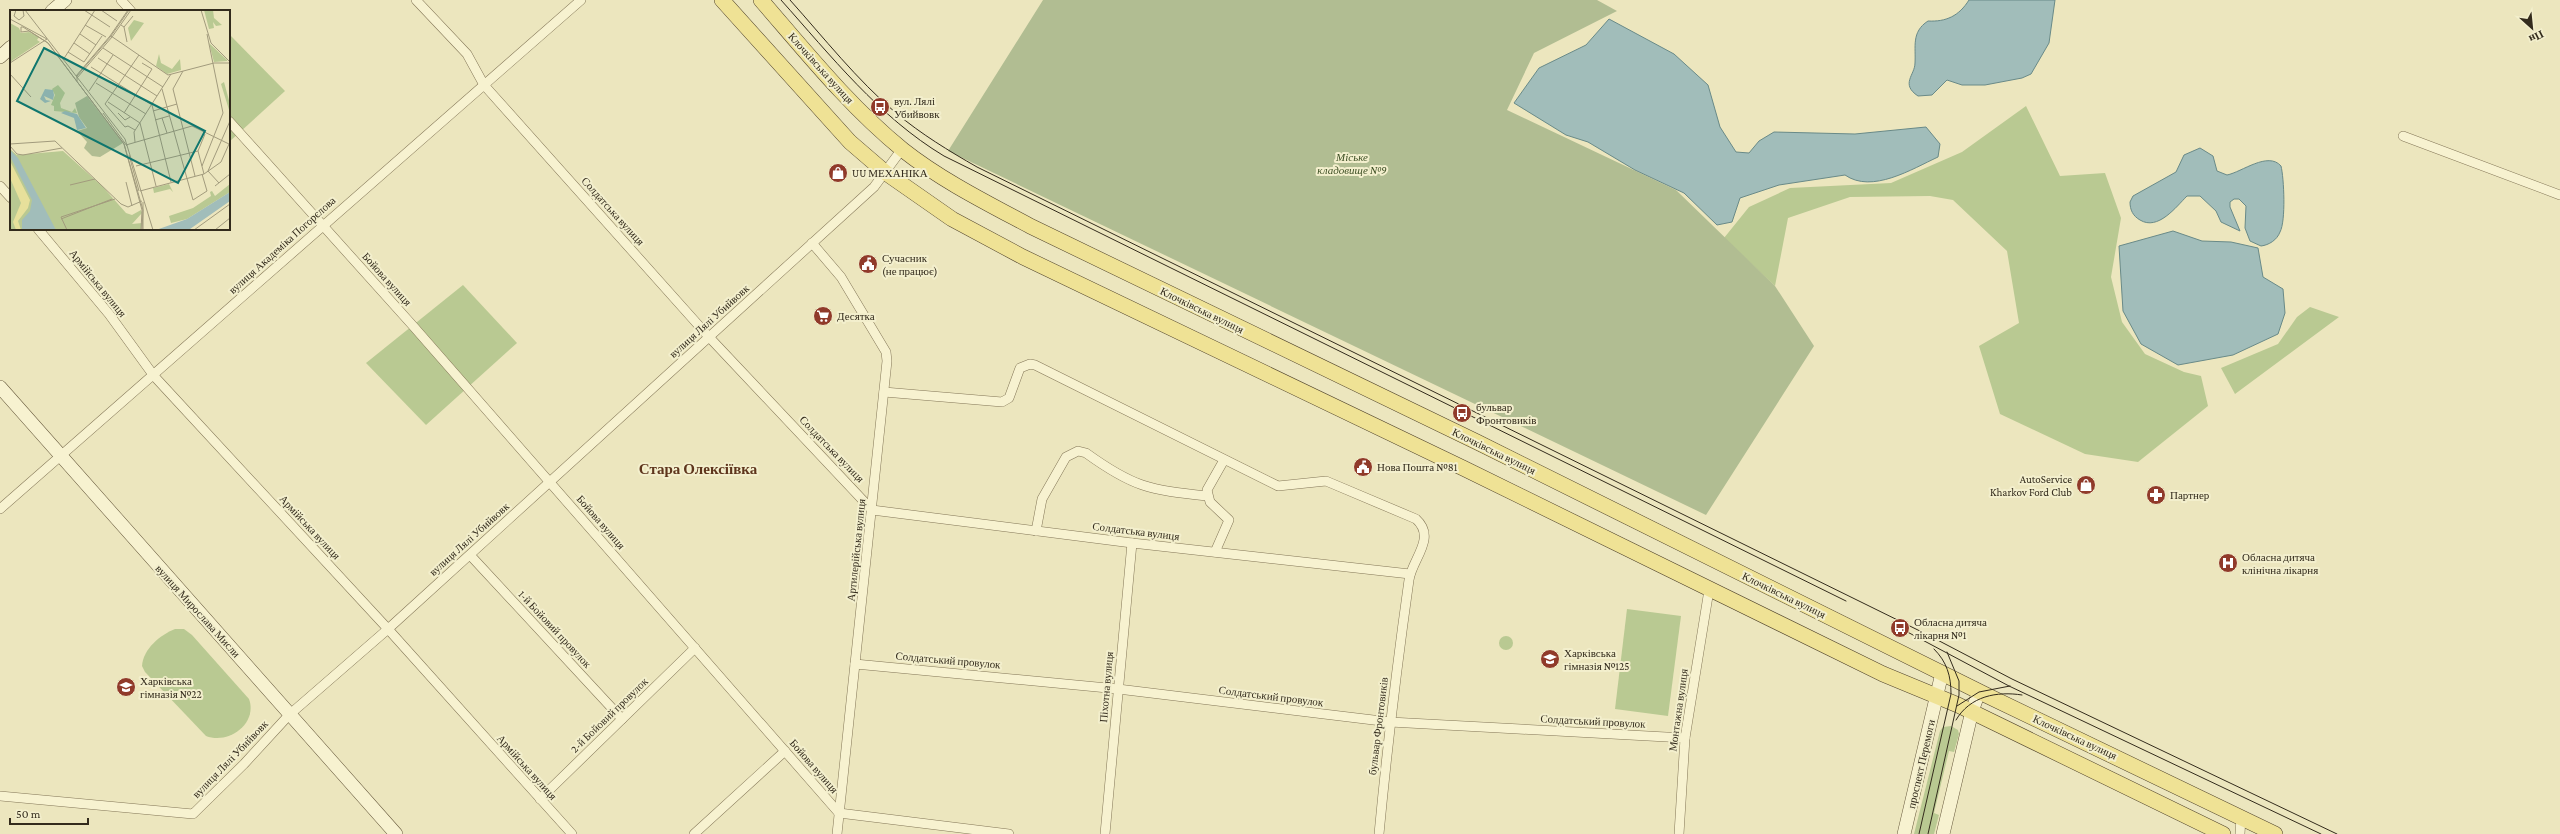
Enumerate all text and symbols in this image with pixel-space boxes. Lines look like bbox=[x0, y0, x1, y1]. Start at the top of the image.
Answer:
north arrow bbox=[2512, 8, 2552, 48]
inset map bbox=[10, 10, 230, 230]
text: Пн bbox=[2527, 28, 2546, 46]
street label: Клочківська вулиця bbox=[786, 30, 856, 106]
place label: вул. Лялі Убийвовк bbox=[894, 95, 940, 120]
bus stop icon: вул. Лялі Убийвовк bbox=[869, 96, 891, 118]
park label: Міське кладовище №9 bbox=[1317, 151, 1387, 176]
shop icon: UU МЕХАНІКА bbox=[827, 162, 849, 184]
place label: UU МЕХАНІКА bbox=[852, 167, 928, 179]
street label: Солдатська вулиця bbox=[579, 174, 647, 248]
street label: вулиця Академіка Погорєлова bbox=[226, 194, 338, 296]
street label: Армійська вулиця bbox=[67, 247, 129, 319]
street label: Бойова вулиця bbox=[360, 250, 414, 308]
place label: Сучасник (не працює) bbox=[882, 252, 938, 278]
public building icon: Сучасник (не працює) bbox=[857, 253, 879, 275]
street label: вулиця Лялі Убийвовк bbox=[667, 282, 752, 360]
street label: Клочківська вулиця bbox=[1158, 285, 1246, 335]
supermarket icon: Десятка bbox=[812, 305, 834, 327]
place label: Десятка bbox=[837, 310, 875, 322]
place label: бульвар Фронтовиків bbox=[1476, 401, 1536, 426]
bus stop icon: бульвар Фронтовиків bbox=[1451, 402, 1473, 424]
street label: Солдатська вулиця bbox=[797, 413, 867, 485]
street label: Клочківська вулиця bbox=[1450, 426, 1538, 476]
public building icon: Нова Пошта №81 bbox=[1352, 456, 1374, 478]
district label: Стара Олексіївка bbox=[639, 461, 758, 477]
place label: Нова Пошта №81 bbox=[1377, 461, 1458, 473]
place label: AutoService Kharkov Ford Club bbox=[1990, 473, 2072, 498]
shop icon: AutoService Kharkov Ford Club bbox=[2075, 474, 2097, 496]
pharmacy icon: Партнер bbox=[2145, 484, 2167, 506]
place label: Партнер bbox=[2170, 489, 2210, 501]
street label: Армійська вулиця bbox=[277, 492, 343, 562]
street label: Бойова вулиця bbox=[574, 493, 628, 551]
street label: Артилерійська вулиця bbox=[845, 498, 867, 602]
street label: вулиця Лялі Убийвовк bbox=[427, 500, 512, 578]
street label: Солдатська вулиця bbox=[1092, 520, 1180, 542]
place label: Обласна дитяча клінічна лікарня bbox=[2242, 551, 2318, 576]
hospital icon: Обласна дитяча клінічна лікарня bbox=[2217, 552, 2239, 574]
street label: вулиця Мирослава Мисли bbox=[153, 562, 243, 660]
street label: Клочківська вулиця bbox=[1740, 570, 1828, 620]
street label: 1-й Бойовий провулок bbox=[516, 588, 594, 670]
place label: Обласна дитяча лікарня №1 bbox=[1914, 616, 1987, 641]
bus stop icon: Обласна дитяча лікарня №1 bbox=[1889, 617, 1911, 639]
place label: Харківська гімназія №125 bbox=[1564, 647, 1629, 672]
school or university icon: Харківська гімназія №125 bbox=[1539, 648, 1561, 670]
street label: Солдатський провулок bbox=[895, 649, 1002, 671]
street label: Піхотна вулиця bbox=[1097, 651, 1115, 723]
street label: Монтажна вулиця bbox=[1666, 668, 1690, 752]
place label: Харківська гімназія №22 bbox=[140, 675, 202, 700]
street label: 2-й Бойовий провулок bbox=[568, 675, 650, 755]
school or university icon: Харківська гімназія №22 bbox=[115, 676, 137, 698]
street label: бульвар Фронтовиків bbox=[1366, 676, 1390, 776]
street label: Солдатський провулок bbox=[1218, 684, 1325, 708]
street label: Солдатський провулок bbox=[1540, 712, 1647, 730]
street label: Клочківська вулиця bbox=[2031, 712, 2119, 762]
street label: вулиця Лялі Убийвовк bbox=[190, 717, 271, 800]
street label: проспект Перемоги bbox=[1905, 718, 1937, 810]
street label: Армійська вулиця bbox=[495, 732, 559, 802]
street label: Бойова вулиця bbox=[787, 737, 841, 795]
scale bar bbox=[10, 800, 88, 826]
text: 50 m bbox=[16, 807, 41, 821]

